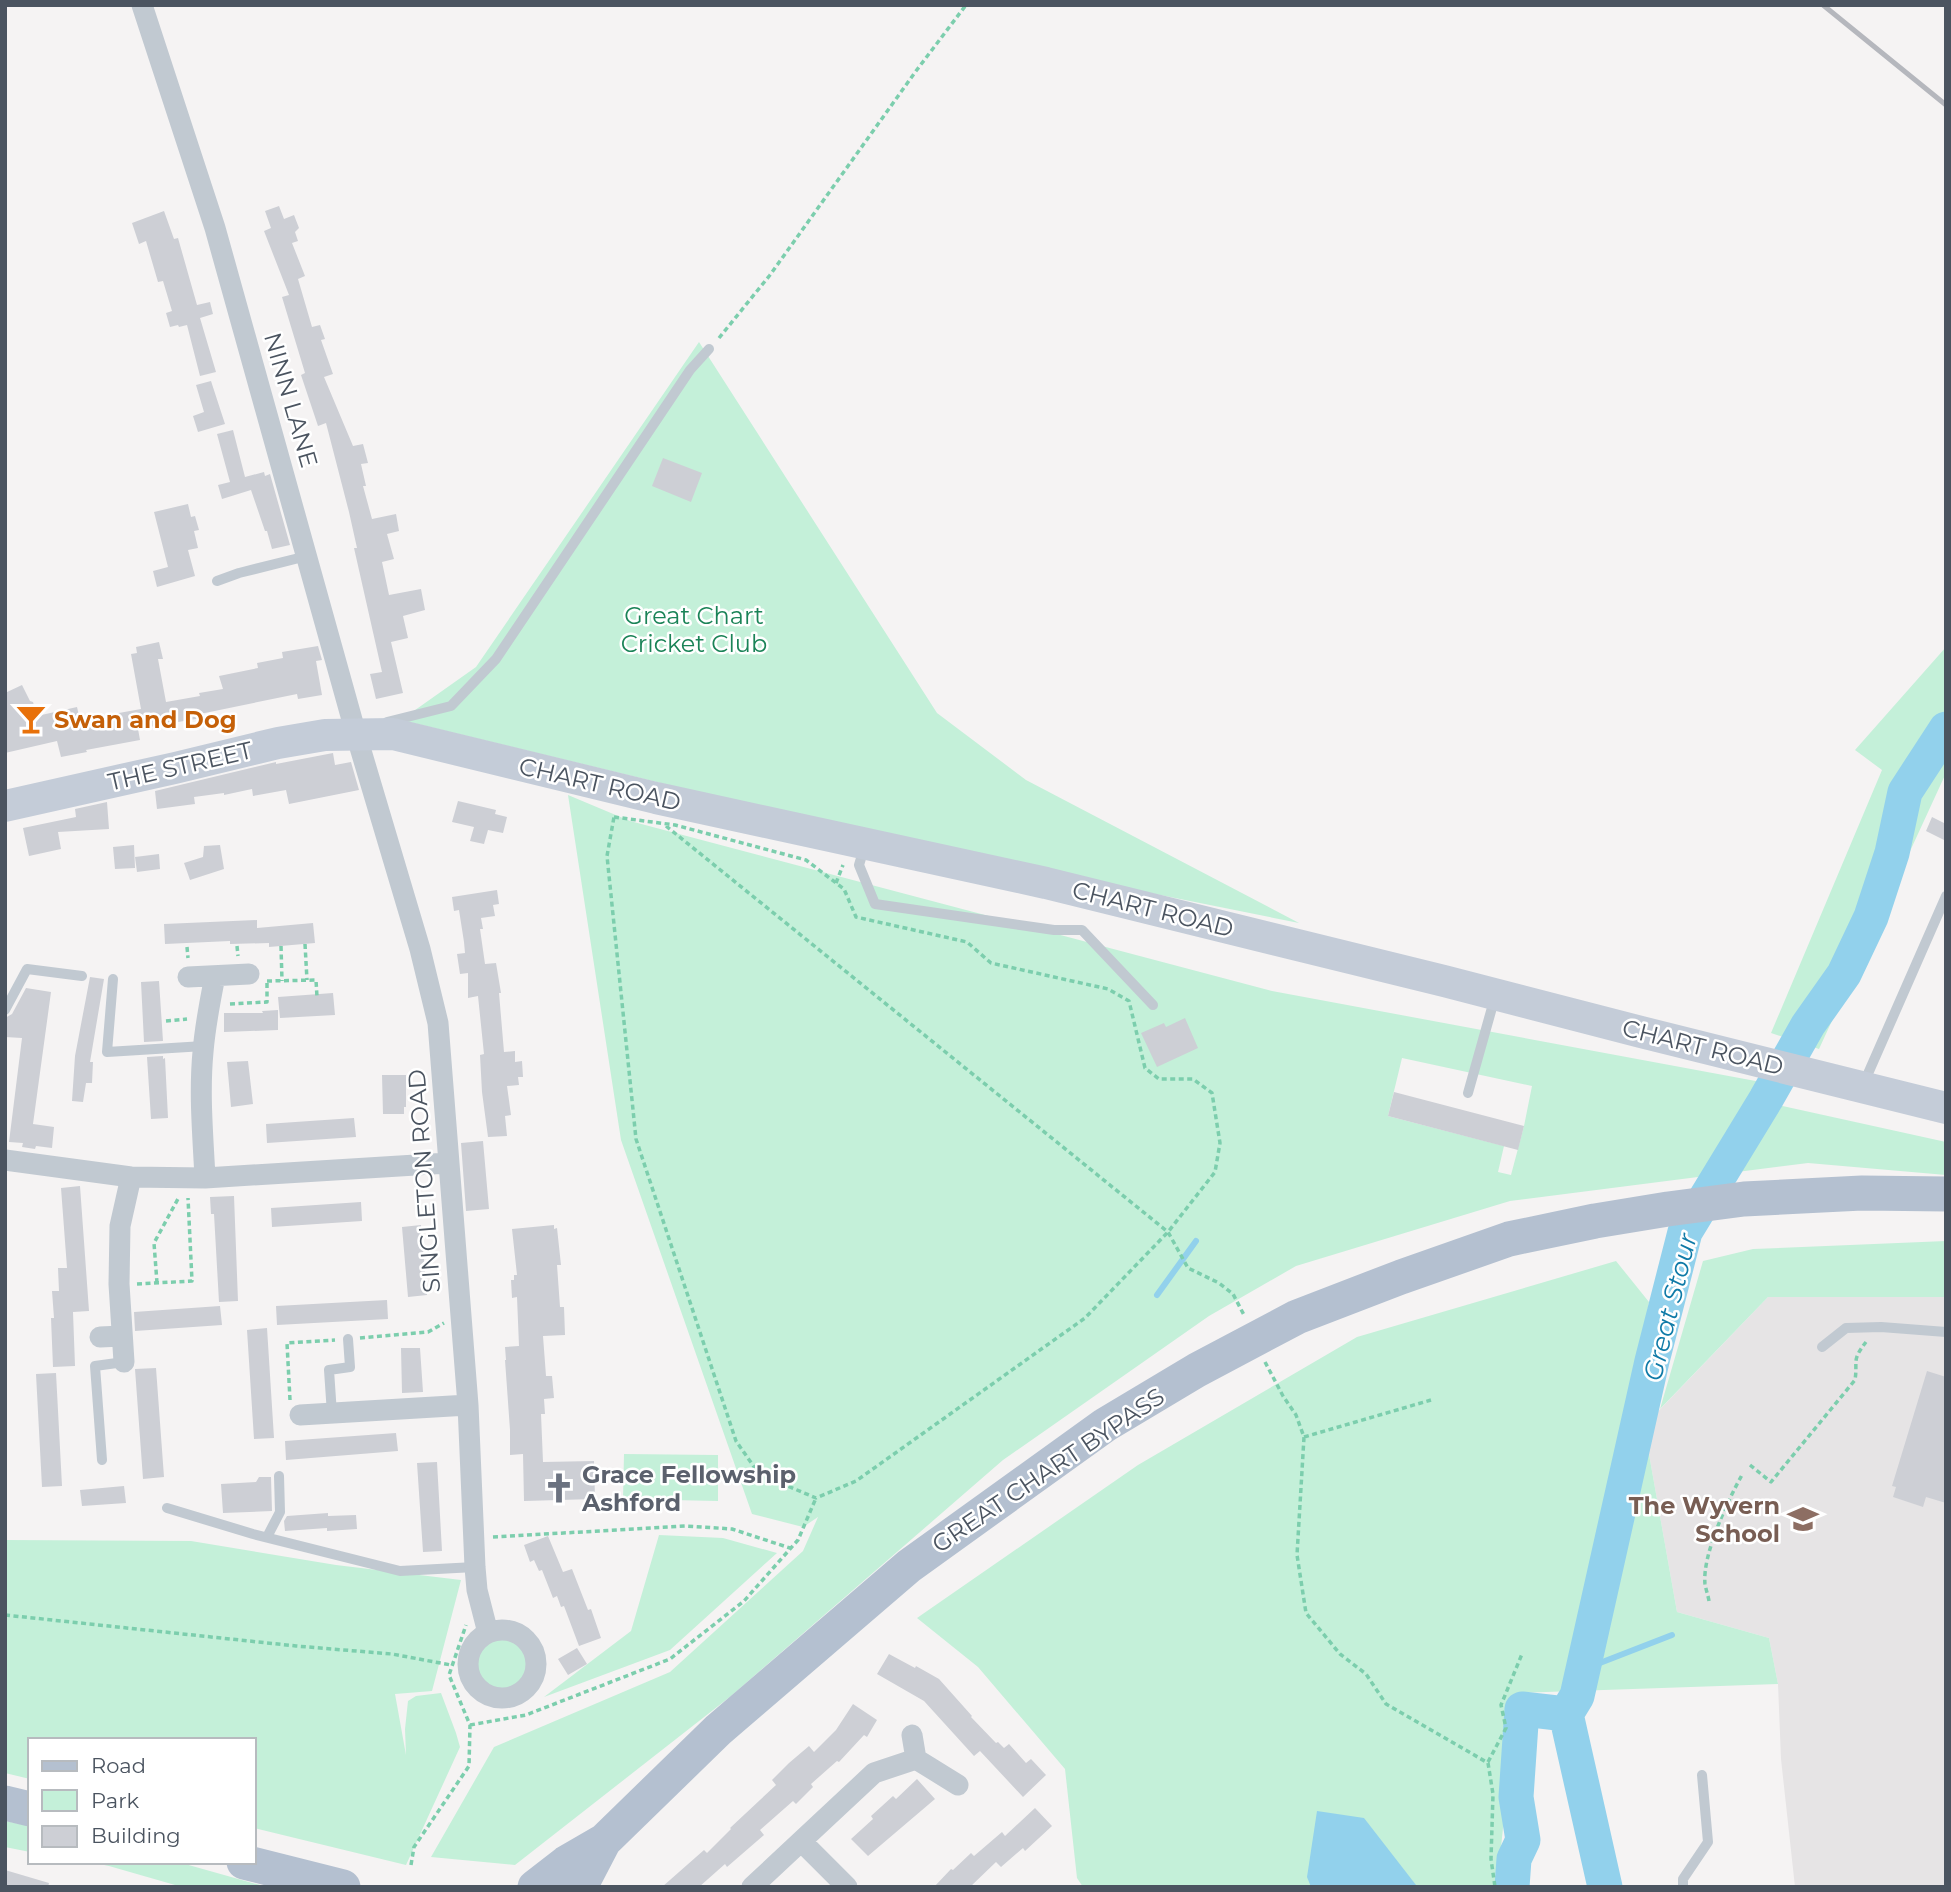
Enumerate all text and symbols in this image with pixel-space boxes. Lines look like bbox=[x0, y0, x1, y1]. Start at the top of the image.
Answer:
street label: NINN LANE bbox=[258, 329, 324, 471]
park label: Great Chart Cricket Club bbox=[621, 601, 767, 658]
bar icon: Swan and Dog bbox=[14, 702, 48, 736]
place label: Swan and Dog bbox=[54, 705, 236, 734]
street label: THE STREET bbox=[105, 735, 255, 797]
street label: CHART ROAD bbox=[516, 751, 684, 817]
street label: CHART ROAD bbox=[1069, 875, 1237, 943]
street label: CHART ROAD bbox=[1619, 1013, 1787, 1081]
street label: SINGLETON ROAD bbox=[402, 1068, 446, 1294]
water label: Great Stour bbox=[1636, 1229, 1704, 1384]
street label: GREAT CHART BYPASS bbox=[926, 1381, 1170, 1559]
place label: Grace Fellowship Ashford bbox=[581, 1460, 796, 1517]
church icon: Grace Fellowship Ashford bbox=[542, 1471, 576, 1505]
place label: The Wyvern School bbox=[1629, 1491, 1780, 1548]
school or university icon: The Wyvern School bbox=[1786, 1502, 1820, 1536]
legend bbox=[28, 1738, 256, 1864]
text: Road bbox=[91, 1753, 146, 1778]
text: Park bbox=[91, 1788, 139, 1813]
text: Building bbox=[91, 1823, 181, 1848]

